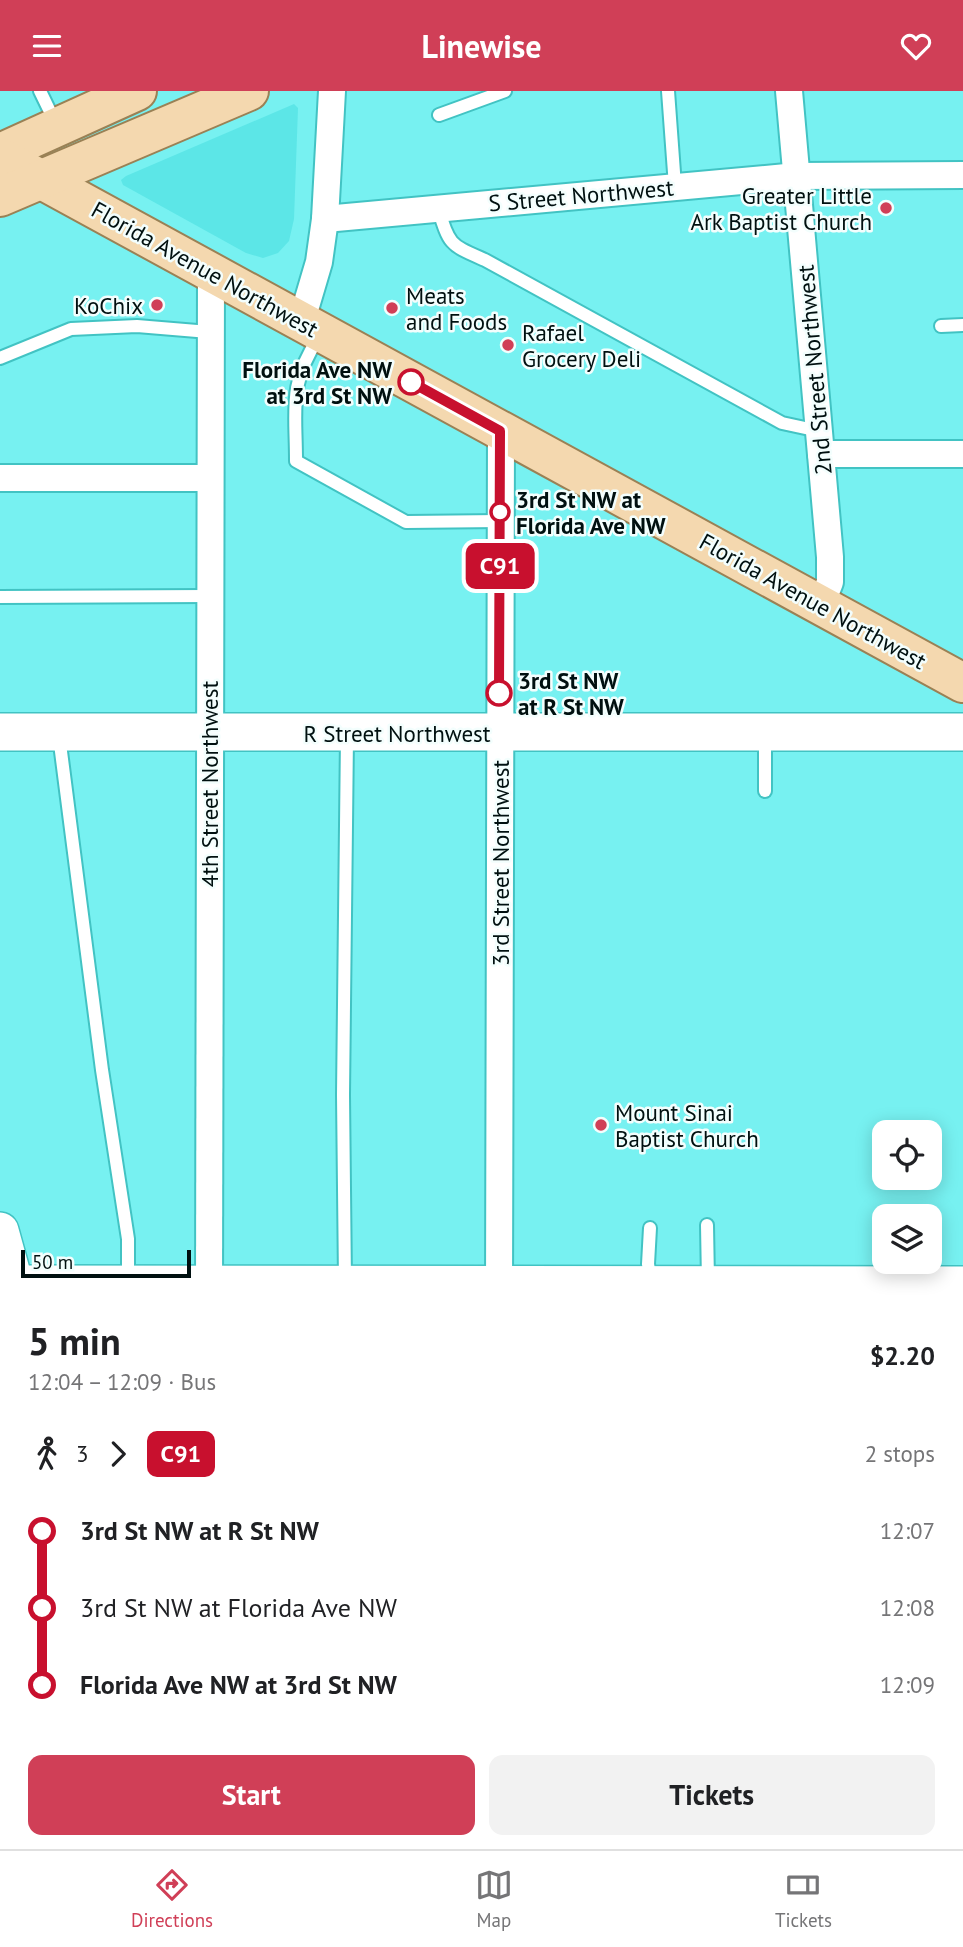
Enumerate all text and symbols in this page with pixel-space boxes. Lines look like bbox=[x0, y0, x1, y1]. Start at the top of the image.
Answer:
text: Linewise bbox=[421, 25, 542, 67]
icon: menu bbox=[28, 27, 66, 65]
icon: heart bbox=[897, 27, 935, 65]
street label: S Street Northwest bbox=[487, 172, 675, 218]
place label: Greater Little Ark Baptist Church bbox=[691, 181, 872, 236]
street label: Florida Avenue Northwest bbox=[87, 195, 324, 343]
marker: Greater Little Ark Baptist Church bbox=[878, 200, 894, 216]
street label: 2nd Street Northwest bbox=[790, 263, 838, 476]
place label: Meats and Foods bbox=[406, 281, 507, 336]
place label: KoChix bbox=[74, 291, 143, 320]
marker: KoChix bbox=[149, 297, 165, 313]
marker: Meats and Foods bbox=[384, 300, 400, 316]
place label: Rafael Grocery Deli bbox=[522, 318, 641, 373]
marker: Rafael Grocery Deli bbox=[500, 337, 516, 353]
place label: Florida Ave NW at 3rd St NW bbox=[242, 355, 392, 410]
marker: Florida Ave NW at 3rd St NW bbox=[398, 369, 424, 395]
place label: 3rd St NW at Florida Ave NW bbox=[516, 485, 666, 540]
marker: 3rd St NW at Florida Ave NW bbox=[490, 502, 510, 522]
street label: Florida Avenue Northwest bbox=[695, 527, 932, 675]
line badge: C91 bbox=[460, 543, 540, 589]
text: C91 bbox=[480, 550, 520, 581]
place label: 3rd St NW at R St NW bbox=[518, 666, 624, 721]
marker: 3rd St NW at R St NW bbox=[486, 680, 512, 706]
street label: 4th Street Northwest bbox=[195, 681, 224, 887]
street label: R Street Northwest bbox=[303, 719, 491, 748]
street label: 3rd Street Northwest bbox=[486, 760, 515, 966]
place label: Mount Sinai Baptist Church bbox=[615, 1098, 759, 1153]
marker: Mount Sinai Baptist Church bbox=[593, 1117, 609, 1133]
map controls bbox=[872, 1120, 942, 1274]
button: locate bbox=[872, 1120, 942, 1190]
button: layers bbox=[872, 1204, 942, 1274]
scale bar bbox=[21, 1247, 191, 1279]
text: 50 m bbox=[32, 1250, 73, 1274]
text: 5 min bbox=[28, 1316, 121, 1365]
text: $2.20 bbox=[870, 1339, 935, 1372]
text: 12:04 – 12:09 · Bus bbox=[28, 1367, 216, 1396]
icon: walk bbox=[28, 1435, 66, 1473]
icon: forward bbox=[99, 1435, 137, 1473]
text: C91 bbox=[161, 1438, 201, 1469]
text: 3 bbox=[76, 1439, 89, 1468]
text: 2 stops bbox=[865, 1439, 935, 1468]
text: 3rd St NW at R St NW bbox=[80, 1514, 319, 1547]
text: 12:07 bbox=[880, 1516, 935, 1545]
text: 3rd St NW at Florida Ave NW bbox=[80, 1591, 397, 1624]
text: 12:08 bbox=[880, 1593, 935, 1622]
text: Florida Ave NW at 3rd St NW bbox=[80, 1668, 397, 1701]
text: 12:09 bbox=[880, 1670, 935, 1699]
button: Start bbox=[28, 1755, 475, 1835]
button: Tickets bbox=[489, 1755, 935, 1835]
tab: Directions bbox=[131, 1866, 213, 1932]
tab: Map bbox=[475, 1866, 513, 1932]
tab: Tickets bbox=[775, 1866, 832, 1932]

